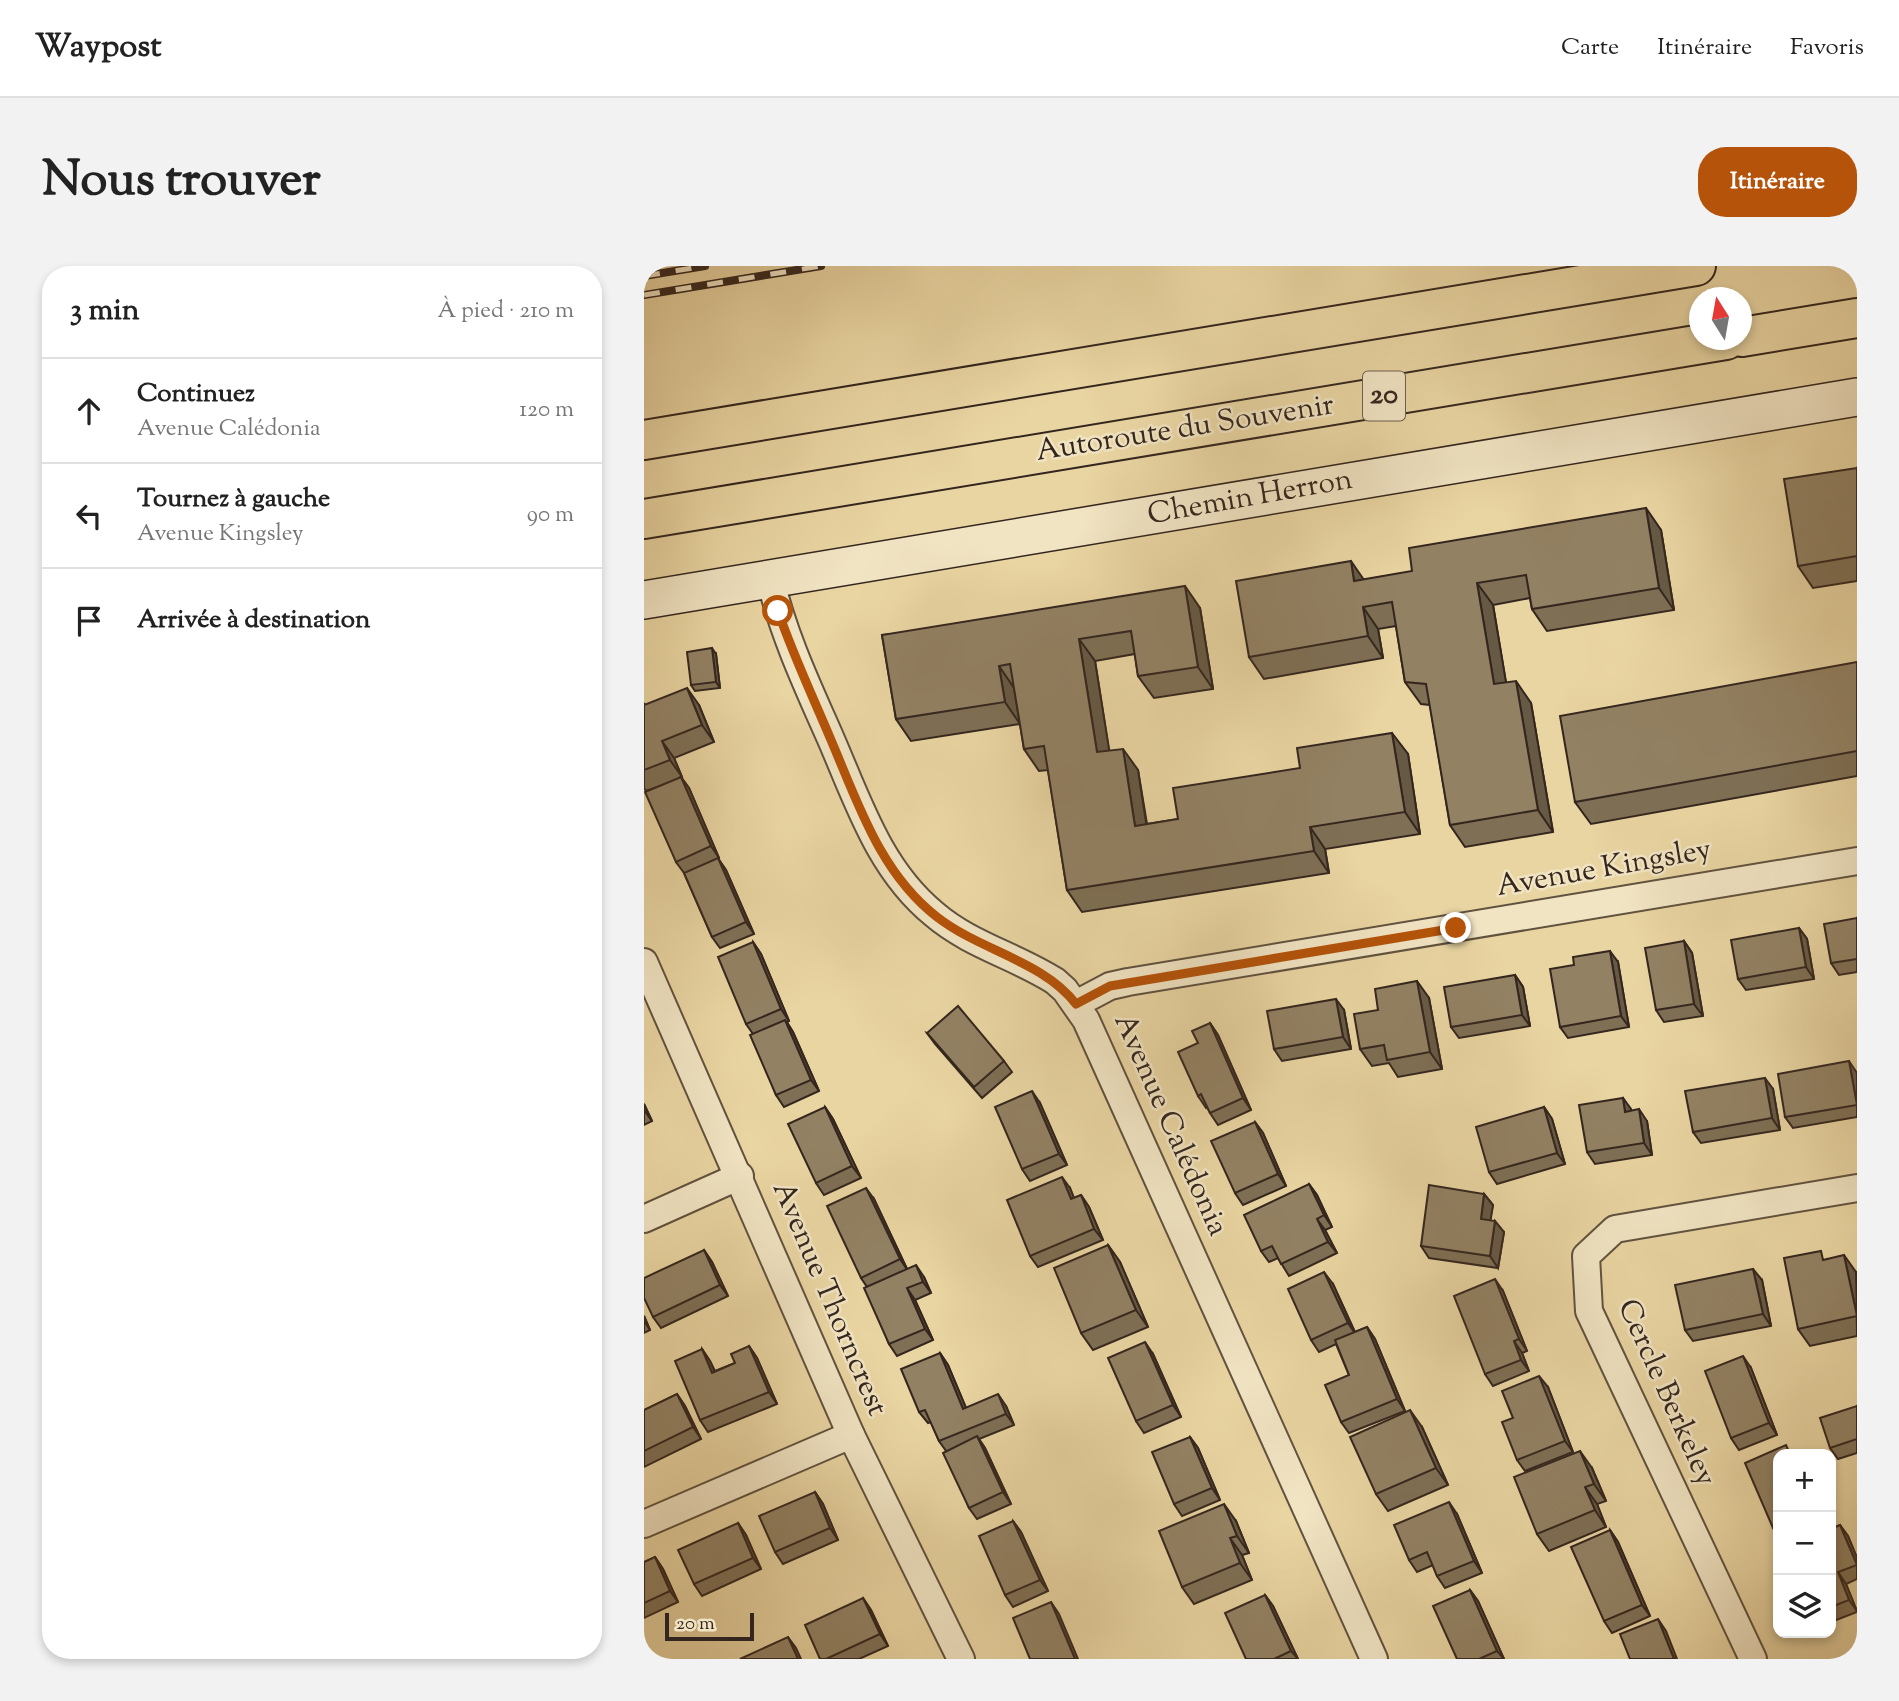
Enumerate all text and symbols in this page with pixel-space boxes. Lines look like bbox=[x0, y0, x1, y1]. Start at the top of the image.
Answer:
text: Waypost bbox=[35, 24, 162, 72]
text: Carte bbox=[1561, 31, 1619, 65]
text: Itinéraire bbox=[1657, 31, 1752, 65]
text: Favoris bbox=[1790, 31, 1864, 65]
text: Nous trouver bbox=[42, 147, 321, 217]
button: Itinéraire bbox=[1698, 147, 1857, 217]
north arrow bbox=[1689, 287, 1752, 350]
text: 3 min bbox=[70, 290, 140, 333]
text: À pied · 210 m bbox=[437, 295, 574, 328]
road number: 20 bbox=[1363, 372, 1405, 420]
text: Continuez bbox=[137, 376, 255, 413]
street label: Autoroute du Souvenir bbox=[1033, 384, 1337, 474]
icon: ahead bbox=[70, 392, 108, 430]
text: 120 m bbox=[519, 394, 574, 427]
text: Avenue Calédonia bbox=[137, 413, 321, 446]
street label: Chemin Herron bbox=[1144, 459, 1356, 537]
text: Tournez à gauche bbox=[137, 481, 330, 518]
icon: left bbox=[70, 497, 108, 535]
text: 90 m bbox=[527, 499, 574, 532]
text: Avenue Kingsley bbox=[137, 518, 304, 551]
route start bbox=[762, 595, 793, 626]
icon: arrive bbox=[70, 602, 108, 640]
text: Arrivée à destination bbox=[137, 602, 370, 639]
street label: Avenue Kingsley bbox=[1493, 829, 1715, 909]
route end bbox=[1440, 912, 1471, 943]
street label: Avenue Calédonia bbox=[1102, 1007, 1238, 1243]
street label: Avenue Thorncrest bbox=[760, 1175, 898, 1423]
street label: Cercle Berkeley bbox=[1606, 1293, 1726, 1493]
map controls bbox=[1773, 1449, 1836, 1638]
button: + bbox=[1773, 1449, 1836, 1512]
button: − bbox=[1773, 1512, 1836, 1575]
button: layers bbox=[1773, 1575, 1836, 1638]
scale bar bbox=[665, 1610, 754, 1642]
text: 20 m bbox=[676, 1611, 715, 1638]

